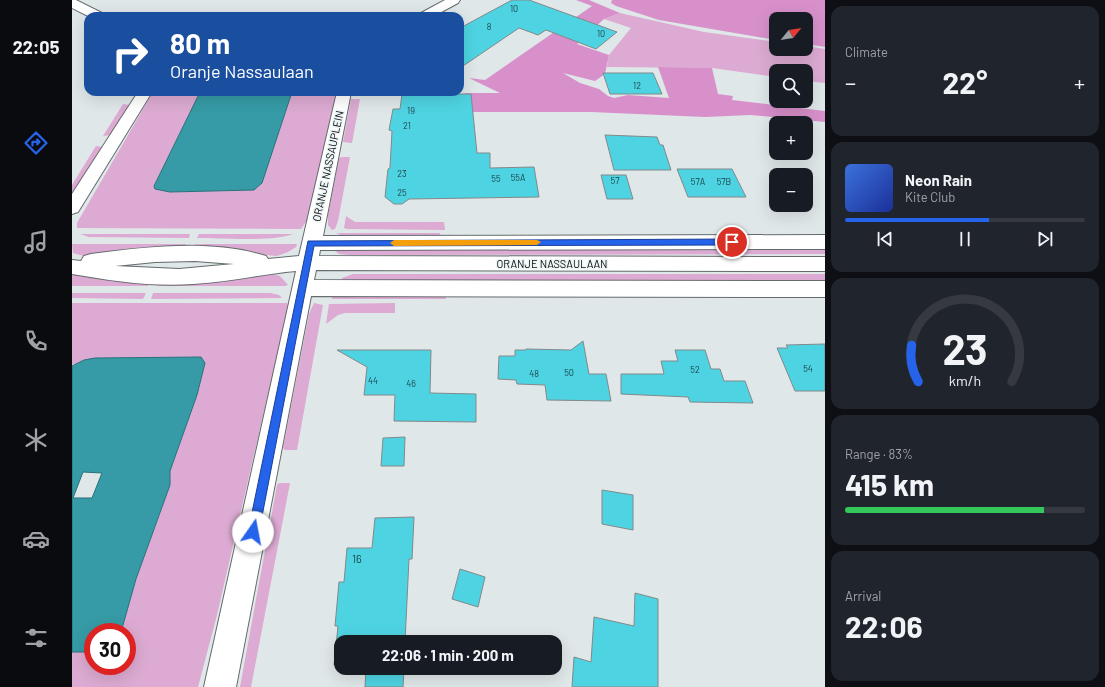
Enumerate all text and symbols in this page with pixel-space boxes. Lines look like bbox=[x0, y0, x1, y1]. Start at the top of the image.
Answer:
house number: 10 bbox=[510, 3, 518, 14]
north arrow bbox=[769, 12, 813, 56]
map controls bbox=[769, 12, 813, 212]
house number: 8 bbox=[487, 21, 492, 32]
text: 80 m bbox=[170, 26, 230, 60]
icon: right bbox=[104, 28, 156, 80]
house number: 10 bbox=[597, 28, 605, 39]
text: 22:05 bbox=[13, 36, 59, 58]
text: Climate bbox=[845, 44, 888, 60]
text: Oranje Nassaulaan bbox=[170, 60, 314, 82]
button: search bbox=[769, 64, 813, 108]
text: 22° bbox=[943, 64, 987, 100]
text: − bbox=[845, 69, 856, 95]
text: + bbox=[1074, 69, 1085, 95]
house number: 12 bbox=[633, 80, 641, 91]
house number: 19 bbox=[407, 105, 415, 116]
street label: ORANJE NASSAUPLEIN bbox=[309, 109, 346, 223]
button: + bbox=[769, 116, 813, 160]
house number: 21 bbox=[403, 120, 411, 131]
icon: directions bbox=[22, 129, 50, 157]
house number: 23 bbox=[397, 168, 407, 179]
button: − bbox=[769, 168, 813, 212]
text: Neon Rain bbox=[905, 171, 972, 189]
house number: 55A bbox=[511, 172, 526, 183]
house number: 55 bbox=[491, 173, 501, 184]
house number: 57 bbox=[611, 175, 620, 186]
house number: 57A bbox=[691, 176, 706, 187]
house number: 57B bbox=[717, 176, 731, 187]
house number: 25 bbox=[397, 187, 407, 198]
text: Kite Club bbox=[905, 189, 955, 205]
pin bbox=[715, 225, 749, 259]
icon: music bbox=[22, 228, 50, 256]
icon: previous bbox=[874, 228, 896, 250]
icon: pause bbox=[954, 228, 976, 250]
icon: next bbox=[1034, 228, 1056, 250]
icon: arrive bbox=[721, 231, 743, 253]
street label: ORANJE NASSAULAAN bbox=[496, 257, 608, 270]
text: 23 bbox=[942, 322, 988, 372]
icon: phone bbox=[22, 327, 50, 355]
house number: 54 bbox=[803, 363, 813, 374]
house number: 52 bbox=[690, 364, 700, 375]
house number: 50 bbox=[564, 367, 574, 378]
house number: 48 bbox=[529, 368, 539, 379]
text: km/h bbox=[949, 371, 981, 388]
house number: 44 bbox=[368, 375, 378, 386]
house number: 46 bbox=[406, 378, 416, 389]
icon: climate bbox=[22, 426, 50, 454]
text: Range · 83% bbox=[845, 446, 913, 462]
text: 415 km bbox=[845, 466, 934, 502]
position arrow bbox=[232, 511, 274, 553]
icon: car bbox=[22, 525, 50, 553]
house number: 16 bbox=[352, 552, 362, 565]
text: Arrival bbox=[845, 588, 881, 604]
text: 22:06 bbox=[845, 608, 923, 644]
speed limit sign: 30 bbox=[84, 623, 136, 675]
icon: filters bbox=[22, 624, 50, 652]
text: 22:06 · 1 min · 200 m bbox=[382, 646, 514, 664]

